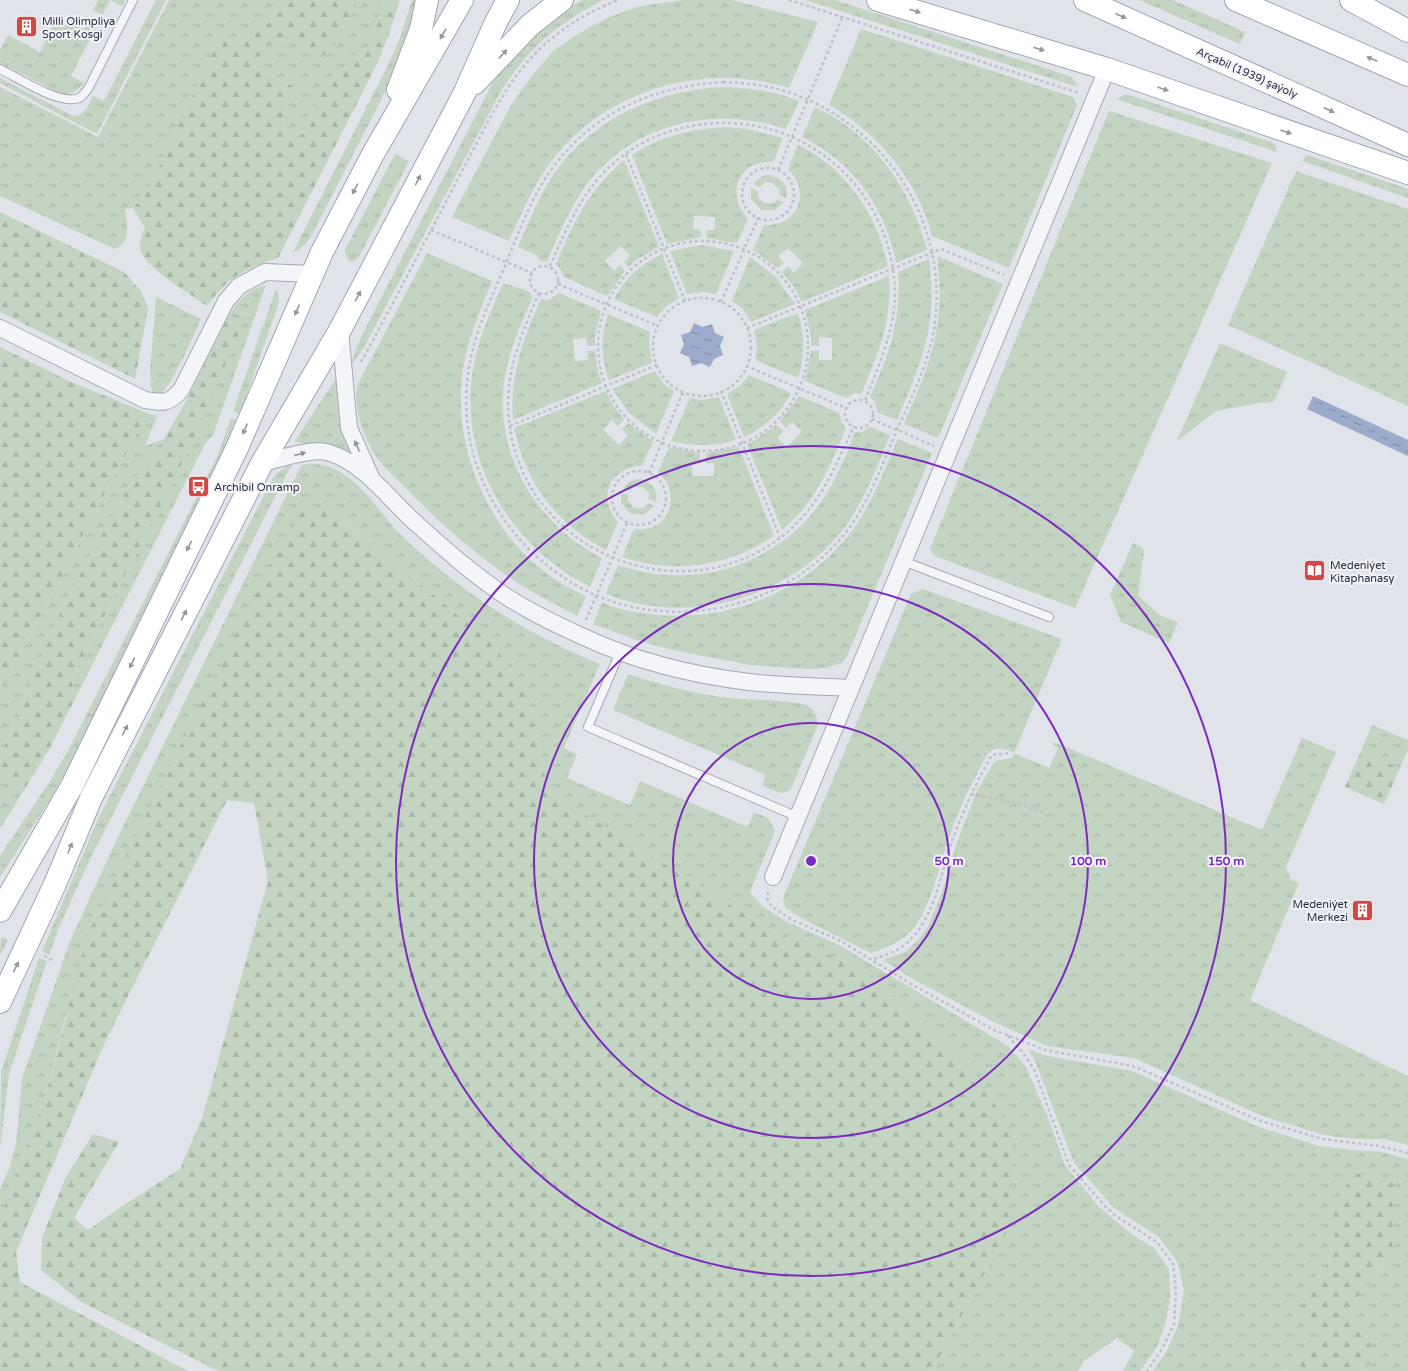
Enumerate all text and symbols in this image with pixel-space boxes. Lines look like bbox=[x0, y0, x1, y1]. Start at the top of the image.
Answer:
one-way arrow bbox=[909, 8, 921, 14]
one-way arrow bbox=[1115, 13, 1126, 19]
building icon: Milli Olimpliya Sport Kosgi bbox=[13, 14, 39, 40]
place label: Milli Olimpliya Sport Kosgi bbox=[42, 15, 115, 41]
one-way arrow bbox=[439, 28, 446, 40]
street label: Arçabil (1939) şaýoly bbox=[1194, 45, 1300, 101]
one-way arrow bbox=[1034, 46, 1046, 52]
one-way arrow bbox=[498, 49, 507, 59]
one-way arrow bbox=[1367, 56, 1378, 62]
one-way arrow bbox=[1157, 86, 1169, 92]
one-way arrow bbox=[1323, 107, 1335, 113]
one-way arrow bbox=[1280, 129, 1292, 135]
one-way arrow bbox=[415, 174, 421, 186]
one-way arrow bbox=[352, 183, 358, 195]
one-way arrow bbox=[355, 290, 361, 301]
one-way arrow bbox=[294, 304, 300, 315]
one-way arrow bbox=[242, 423, 248, 435]
one-way arrow bbox=[354, 441, 360, 452]
one-way arrow bbox=[294, 451, 306, 457]
bus stop icon: Archibil Onramp bbox=[186, 474, 212, 500]
place label: Archibil Onramp bbox=[214, 481, 300, 494]
one-way arrow bbox=[186, 540, 192, 552]
library icon: Medeniýet Kitaphanasy bbox=[1302, 558, 1328, 584]
place label: Medeniýet Kitaphanasy bbox=[1330, 559, 1394, 585]
one-way arrow bbox=[181, 609, 187, 621]
one-way arrow bbox=[129, 657, 135, 669]
one-way arrow bbox=[122, 725, 128, 736]
one-way arrow bbox=[67, 843, 73, 854]
centre of rings bbox=[804, 854, 818, 868]
text: 50 m bbox=[934, 854, 964, 868]
text: 100 m bbox=[1070, 854, 1106, 868]
text: 150 m bbox=[1208, 854, 1244, 868]
building icon: Medeniýet Merkezi bbox=[1350, 897, 1376, 923]
place label: Medeniýet Merkezi bbox=[1292, 898, 1348, 924]
one-way arrow bbox=[14, 960, 20, 972]

